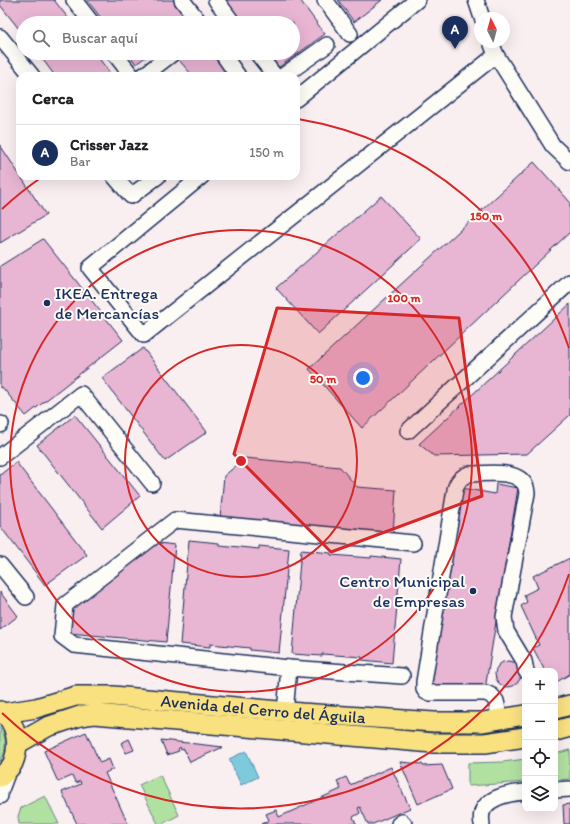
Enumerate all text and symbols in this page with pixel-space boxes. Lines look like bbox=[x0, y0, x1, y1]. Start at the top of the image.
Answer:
north arrow bbox=[474, 12, 510, 48]
search box bbox=[16, 16, 300, 60]
pin: A bbox=[442, 16, 468, 49]
icon: search bbox=[30, 27, 52, 49]
text: Buscar aquí bbox=[62, 29, 138, 47]
text: Cerca bbox=[32, 88, 74, 108]
text: Crisser Jazz bbox=[70, 136, 148, 154]
text: A bbox=[41, 145, 49, 160]
text: 150 m bbox=[249, 145, 284, 160]
text: Bar bbox=[70, 154, 90, 169]
text: 150 m bbox=[470, 209, 503, 223]
place label: IKEA. Entrega de Mercancías bbox=[55, 283, 159, 323]
text: 100 m bbox=[387, 291, 421, 305]
marker: IKEA. Entrega de Mercancías bbox=[42, 298, 52, 308]
your location bbox=[353, 368, 373, 388]
text: 50 m bbox=[310, 372, 337, 386]
centre of rings bbox=[234, 454, 248, 468]
place label: Centro Municipal de Empresas bbox=[339, 571, 465, 611]
marker: Centro Municipal de Empresas bbox=[468, 586, 478, 596]
map controls bbox=[522, 668, 558, 812]
button: + bbox=[522, 668, 558, 704]
street label: Avenida del Cerro del Águila bbox=[160, 690, 367, 727]
button: − bbox=[522, 704, 558, 740]
button: locate bbox=[522, 740, 558, 776]
button: layers bbox=[522, 776, 558, 812]

